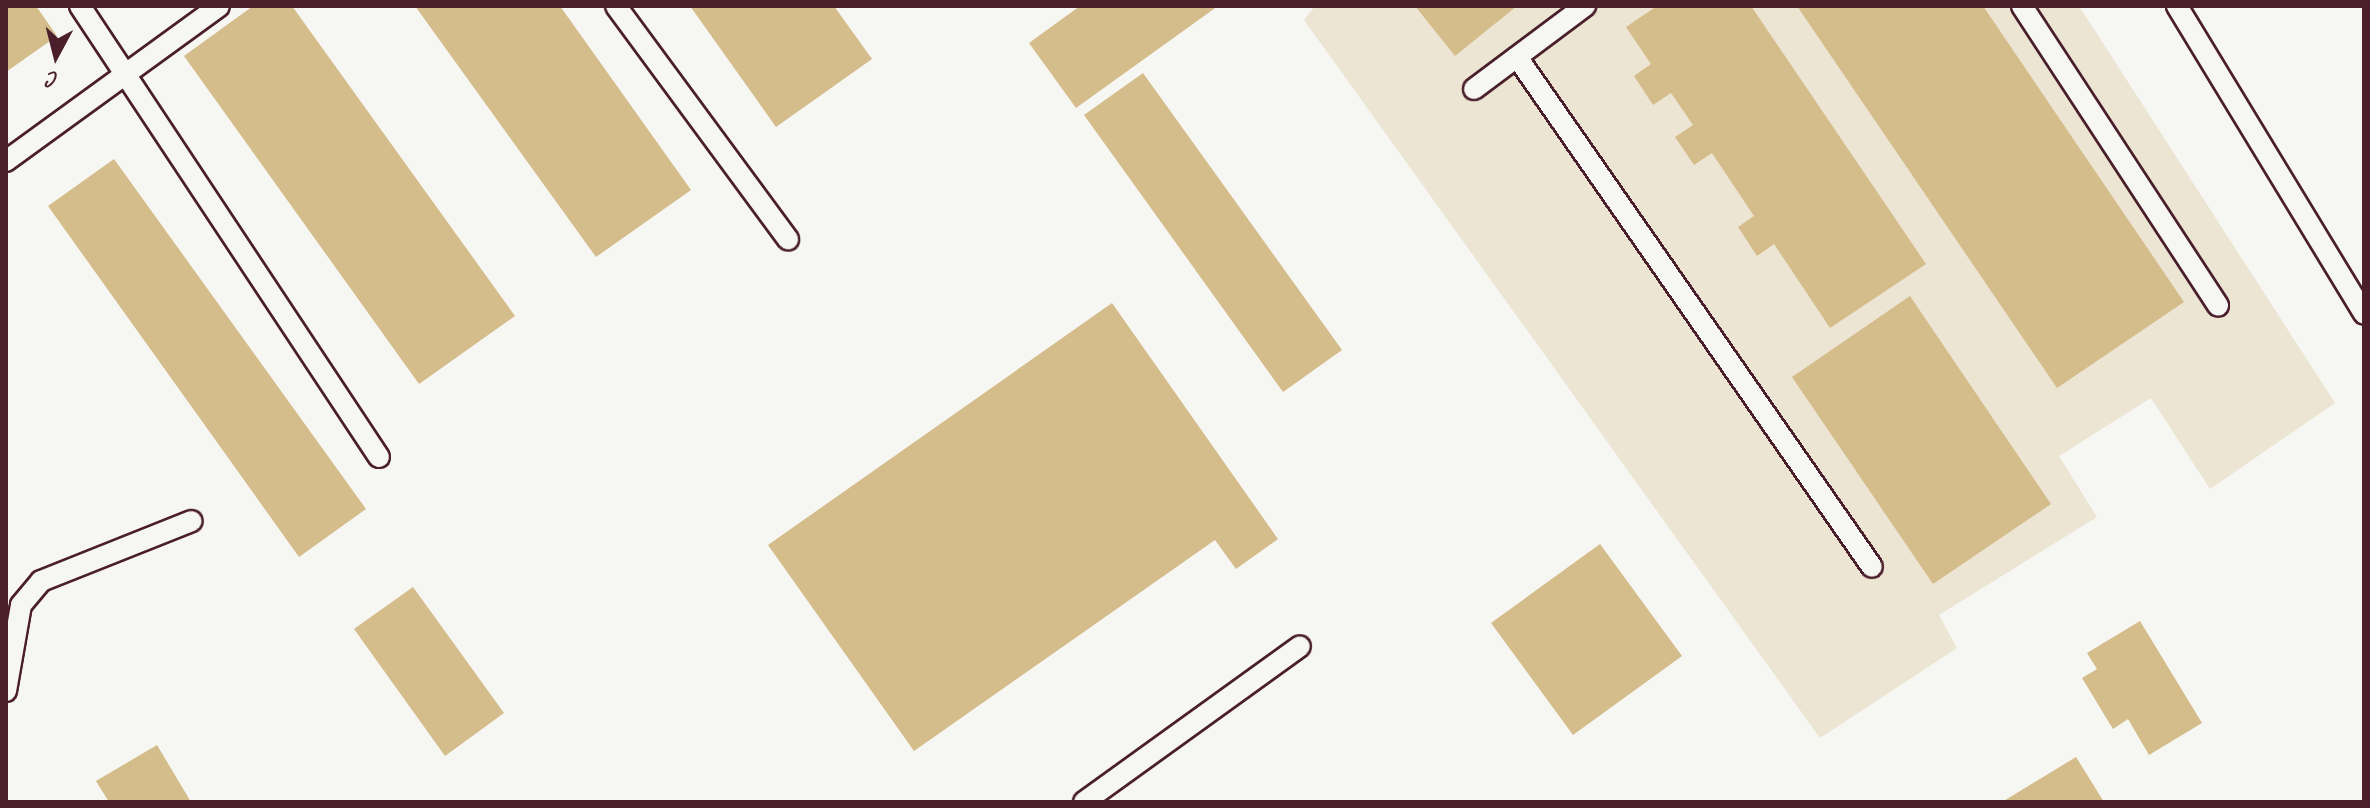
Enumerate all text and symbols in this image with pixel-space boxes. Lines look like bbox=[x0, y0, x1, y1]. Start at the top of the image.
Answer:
north arrow bbox=[16, 16, 96, 96]
text: С bbox=[46, 65, 60, 94]

